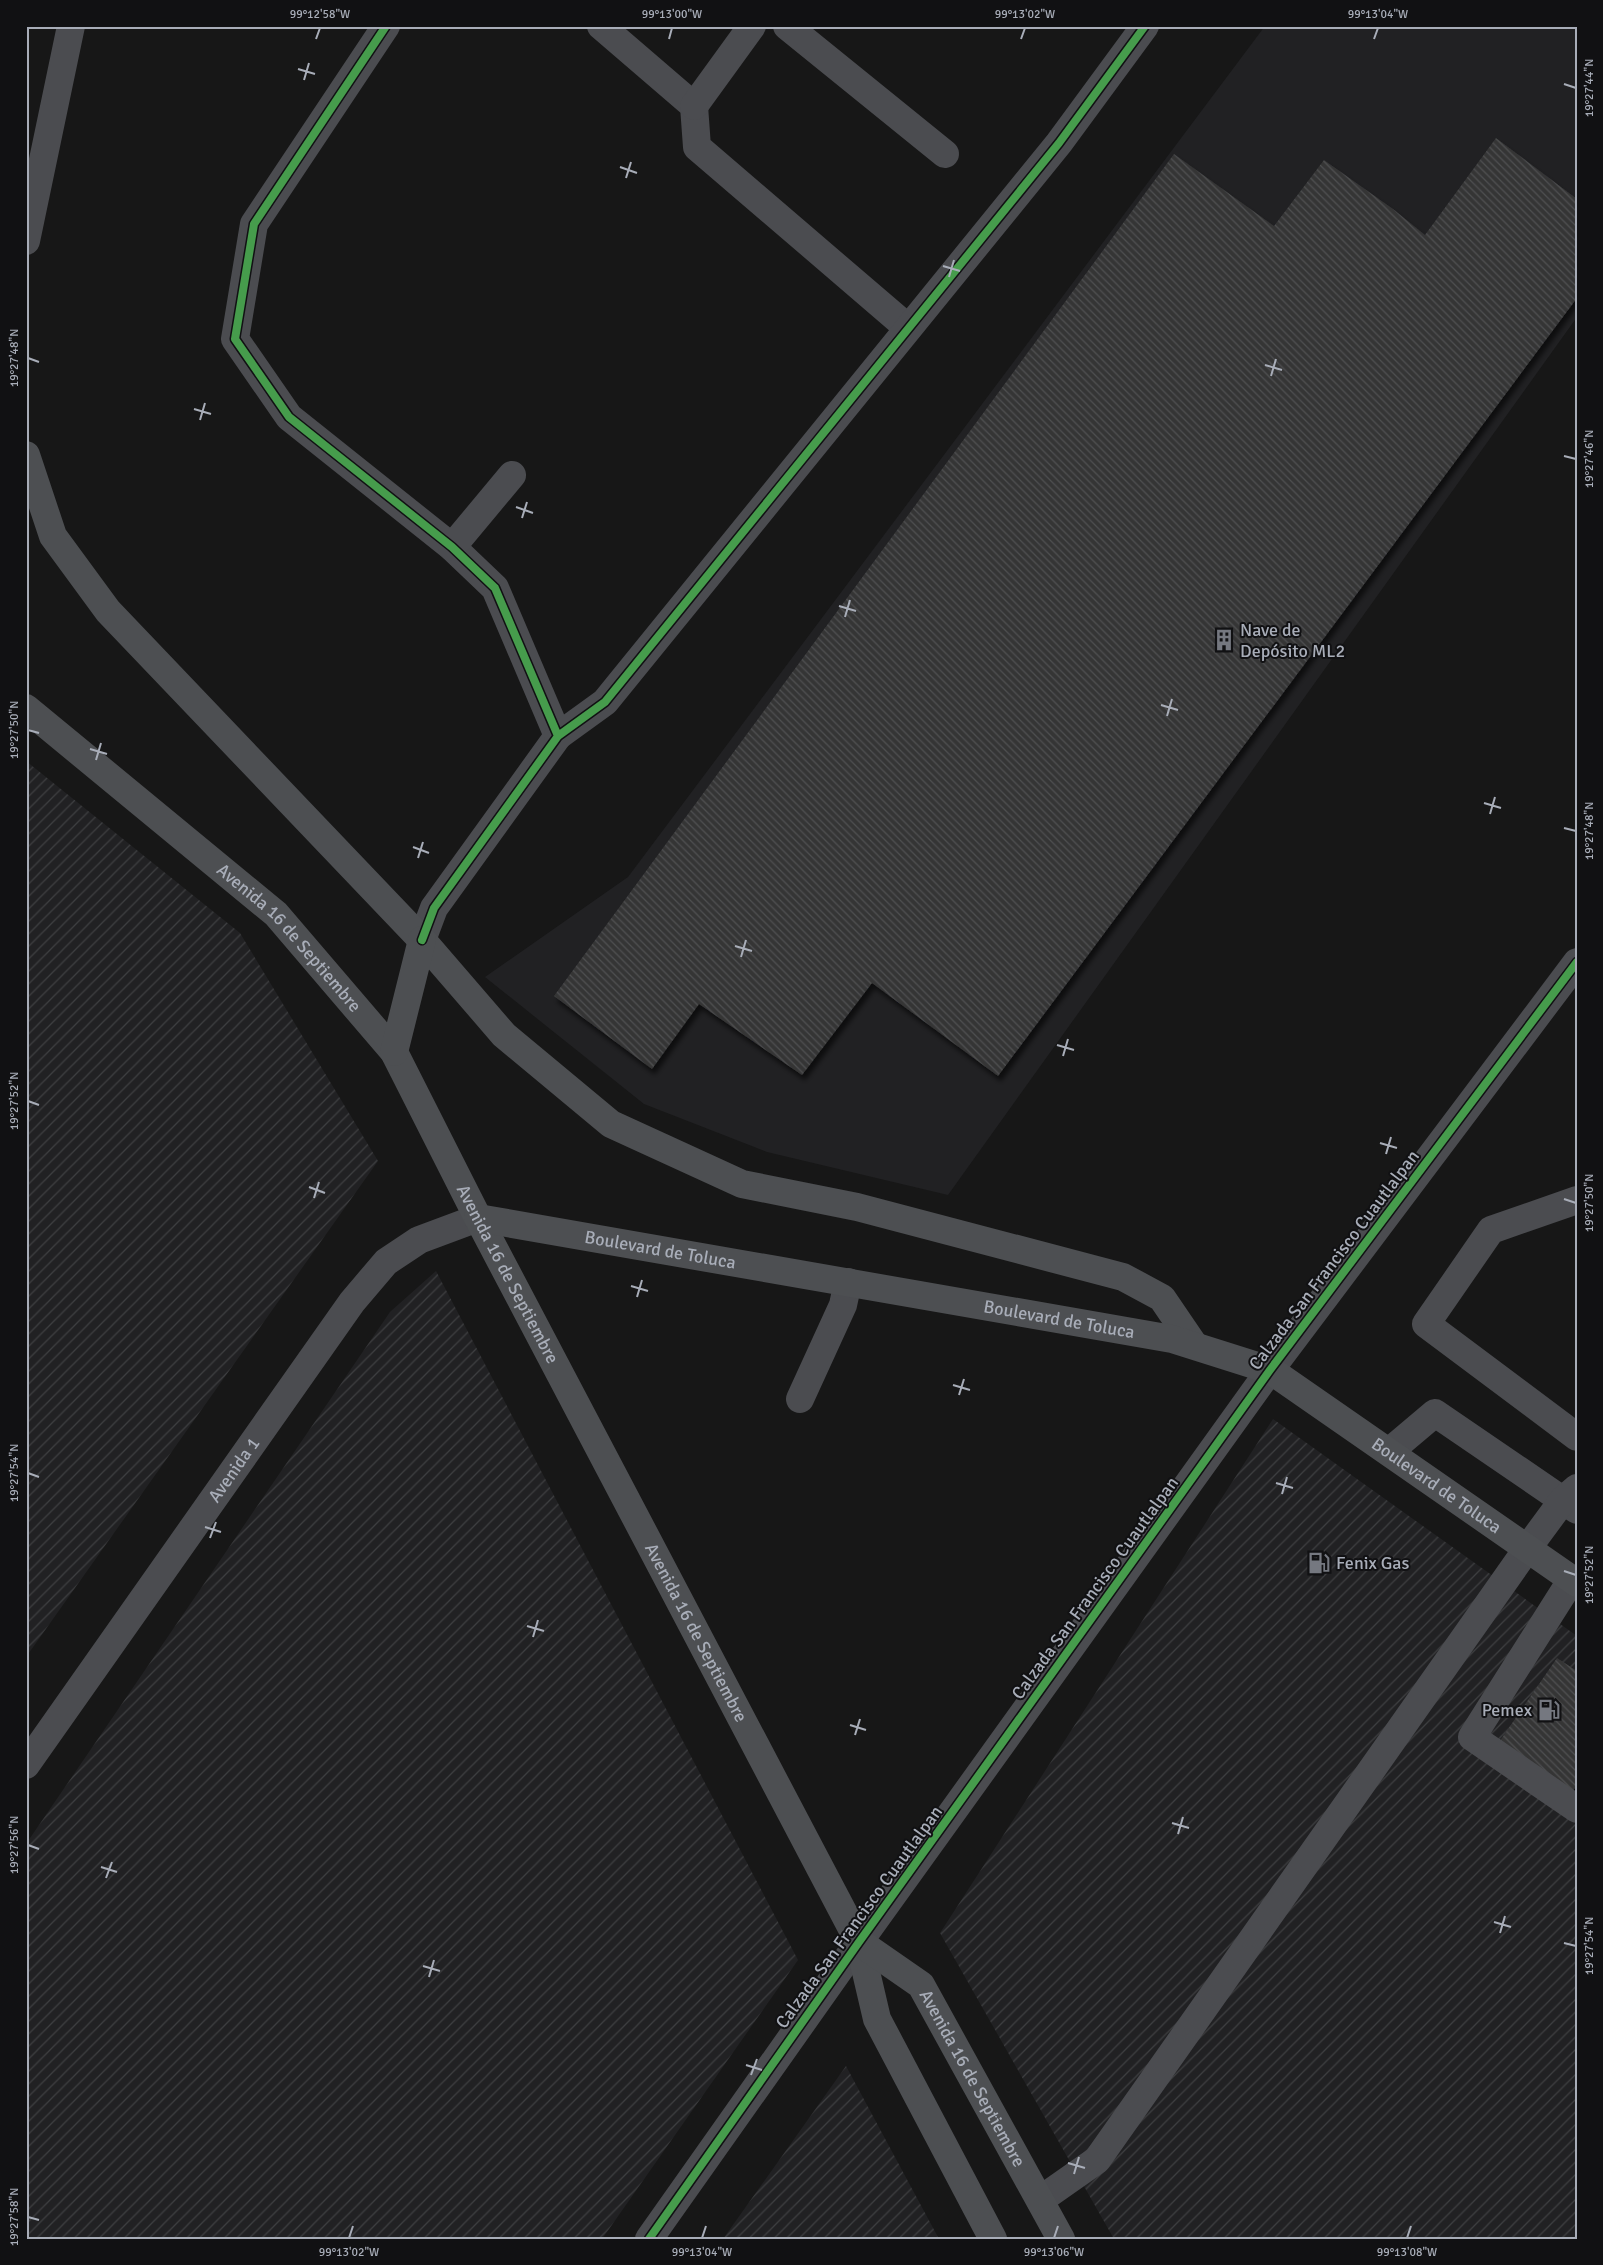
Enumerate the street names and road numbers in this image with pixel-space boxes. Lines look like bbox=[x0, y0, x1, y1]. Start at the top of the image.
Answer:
street label: Avenida 16 de Septiembre bbox=[212, 859, 366, 1017]
street label: Calzada San Francisco Cuautlalpan bbox=[1244, 1146, 1424, 1374]
street label: Avenida 16 de Septiembre bbox=[452, 1181, 564, 1367]
street label: Boulevard de Toluca bbox=[583, 1226, 738, 1274]
street label: Boulevard de Toluca bbox=[982, 1295, 1137, 1343]
street label: Avenida 1 bbox=[203, 1433, 264, 1507]
street label: Boulevard de Toluca bbox=[1367, 1433, 1506, 1538]
street label: Calzada San Francisco Cuautlalpan bbox=[1007, 1472, 1183, 1704]
street label: Avenida 16 de Septiembre bbox=[640, 1539, 752, 1726]
street label: Calzada San Francisco Cuautlalpan bbox=[771, 1801, 947, 2033]
street label: Avenida 16 de Septiembre bbox=[915, 1986, 1030, 2171]

